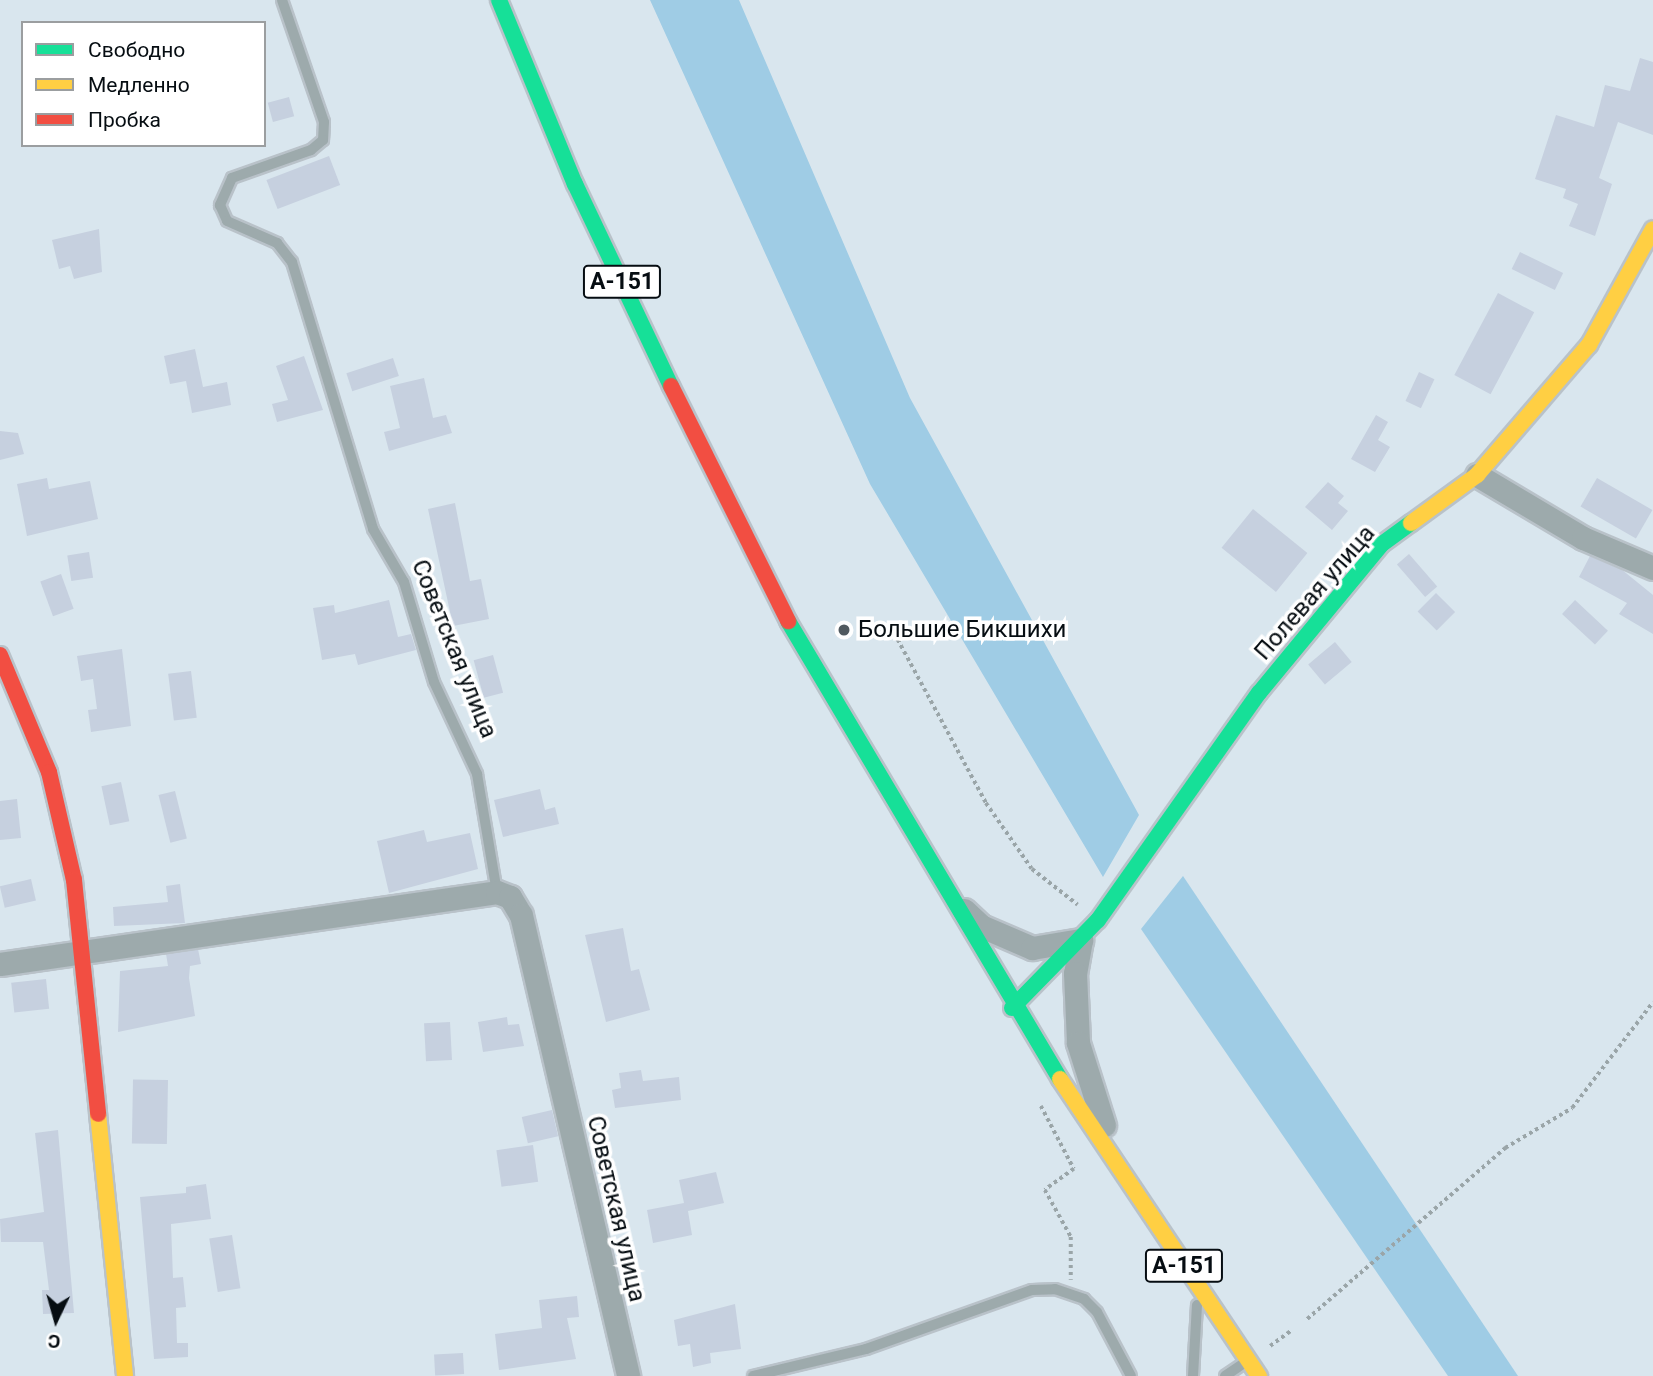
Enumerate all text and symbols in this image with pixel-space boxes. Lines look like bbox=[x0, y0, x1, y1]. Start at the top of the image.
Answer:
legend bbox=[21, 21, 266, 147]
text: Свободно bbox=[88, 38, 185, 62]
text: Медленно bbox=[88, 73, 190, 97]
text: Пробка bbox=[88, 108, 161, 132]
road number: А-151 bbox=[582, 262, 662, 302]
street label: Полевая улица bbox=[1249, 520, 1381, 666]
street label: Советская улица bbox=[405, 556, 503, 742]
place label: Большие Бикшихи bbox=[858, 616, 1066, 644]
marker: Большие Бикшихи bbox=[836, 622, 852, 638]
street label: Советская улица bbox=[581, 1113, 651, 1305]
road number: А-151 bbox=[1144, 1246, 1224, 1286]
north arrow bbox=[21, 1285, 91, 1355]
text: С bbox=[47, 1329, 61, 1353]

